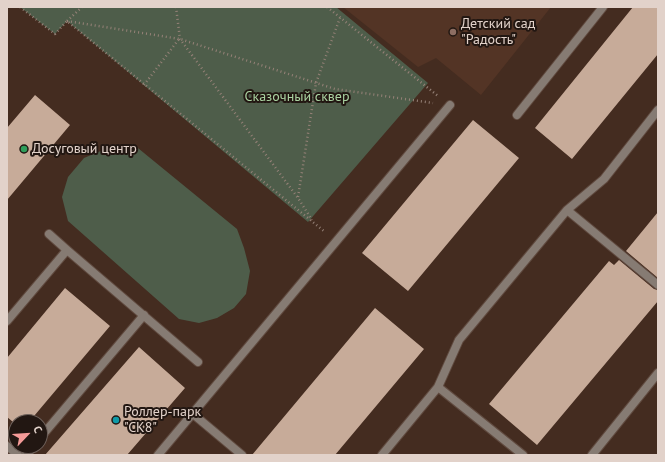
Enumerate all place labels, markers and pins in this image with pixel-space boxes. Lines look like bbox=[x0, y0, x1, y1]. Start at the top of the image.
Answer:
place label: Детский сад "Радость" bbox=[461, 16, 535, 48]
marker: Детский сад "Радость" bbox=[448, 27, 458, 37]
place label: Досуговый центр bbox=[32, 141, 137, 157]
marker: Досуговый центр bbox=[19, 144, 29, 154]
place label: Роллер-парк "СК8" bbox=[124, 404, 201, 436]
marker: Роллер-парк "СК8" bbox=[111, 415, 121, 425]

